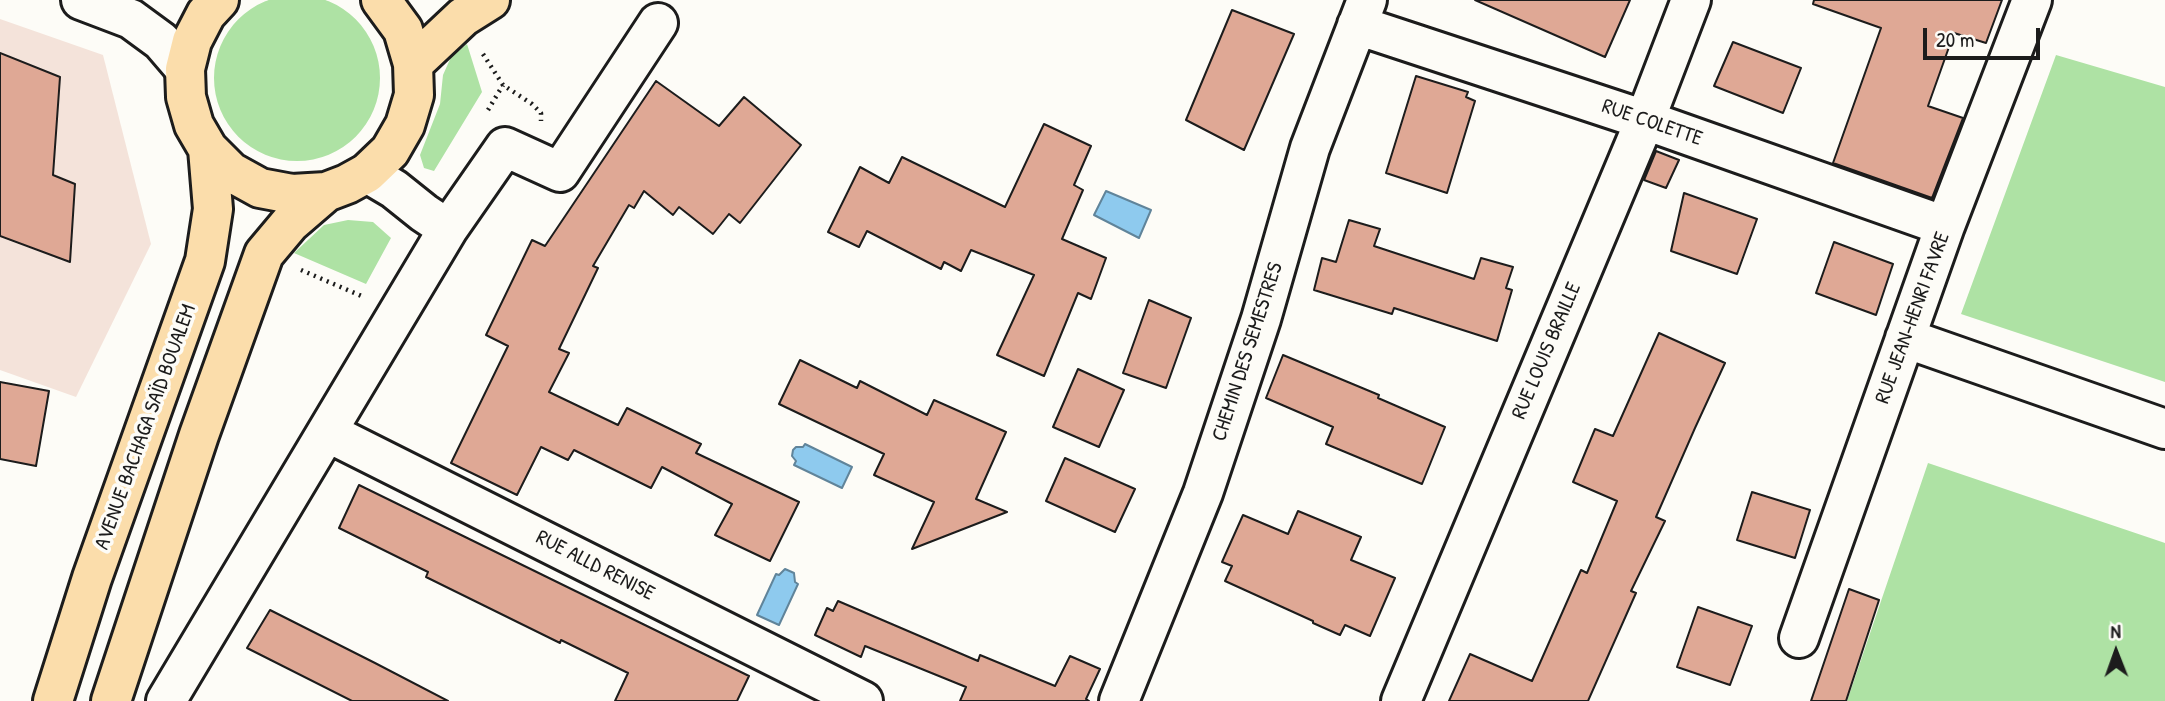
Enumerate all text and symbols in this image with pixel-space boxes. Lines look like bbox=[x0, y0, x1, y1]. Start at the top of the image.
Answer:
scale bar bbox=[1927, 14, 2044, 58]
text: 20 m bbox=[1936, 25, 1974, 54]
street label: RUE COLETTE bbox=[1599, 94, 1705, 152]
street label: RUE JEAN-HENRI FAVRE bbox=[1870, 229, 1956, 407]
street label: CHEMIN DES SEMESTRES bbox=[1207, 259, 1289, 445]
street label: RUE LOUIS BRAILLE bbox=[1507, 279, 1587, 423]
street label: AVENUE BACHAGA SAÏD BOUALEM bbox=[90, 301, 202, 553]
street label: RUE ALLD RENISE bbox=[531, 525, 659, 607]
north arrow bbox=[2081, 617, 2151, 687]
text: N bbox=[2110, 618, 2121, 644]

